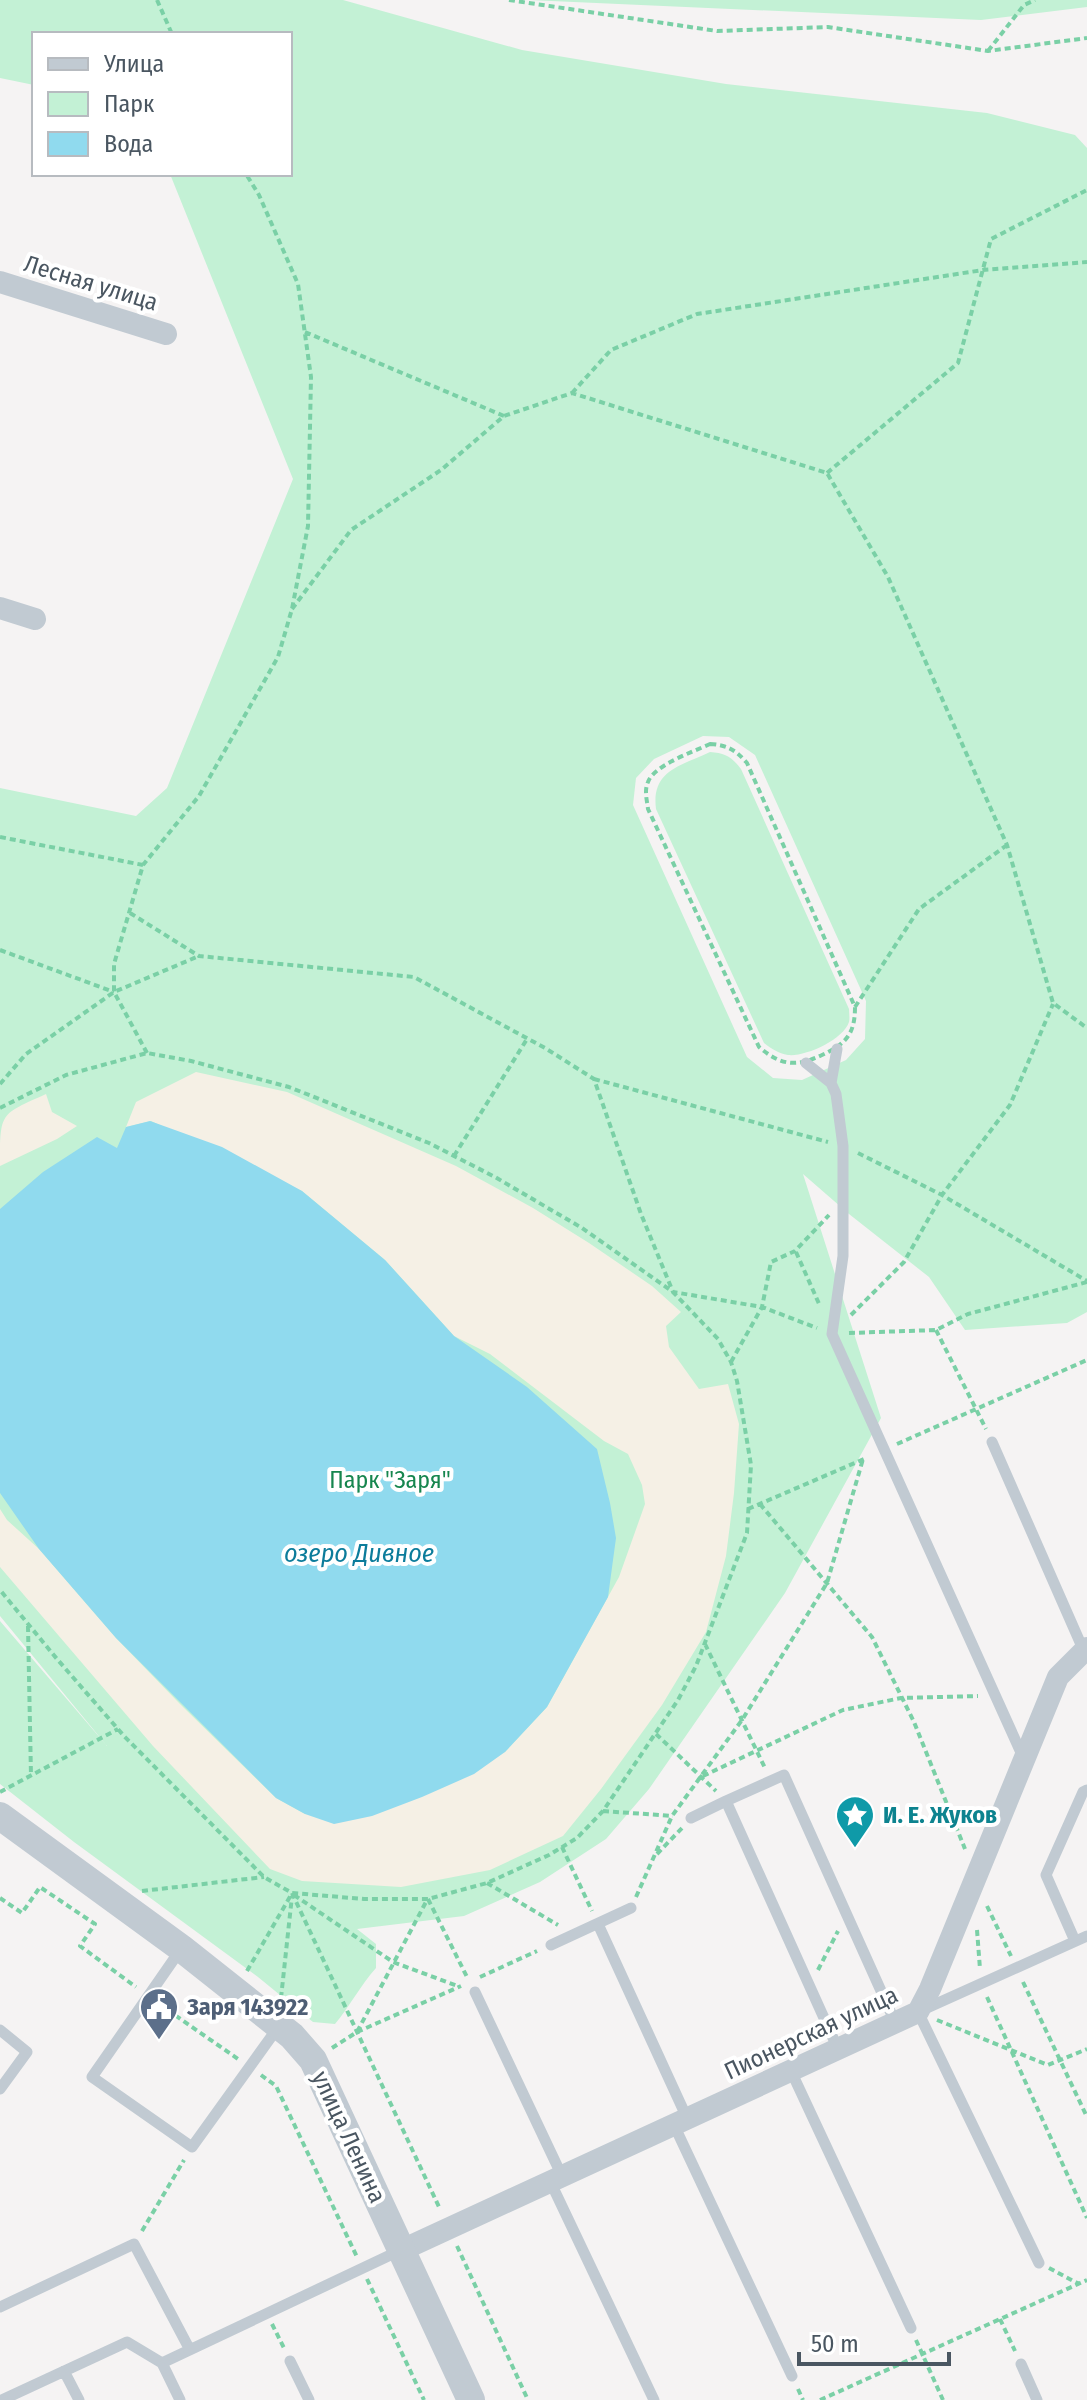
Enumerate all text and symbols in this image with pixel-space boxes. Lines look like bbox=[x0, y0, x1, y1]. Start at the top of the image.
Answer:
legend bbox=[32, 32, 292, 176]
text: Улица bbox=[103, 50, 164, 78]
text: Парк bbox=[104, 90, 155, 118]
text: Вода bbox=[104, 130, 153, 158]
street label: Лесная улица bbox=[21, 249, 161, 317]
park label: Парк "Заря" bbox=[329, 1466, 451, 1494]
water label: озеро Дивное bbox=[284, 1538, 434, 1569]
place icon: И. Е. Жуков bbox=[834, 1794, 876, 1849]
place label: И. Е. Жуков bbox=[883, 1801, 997, 1829]
street label: Пионерская улица bbox=[720, 1981, 902, 2085]
public building icon: Заря 143922 bbox=[138, 1986, 180, 2041]
place label: Заря 143922 bbox=[186, 1993, 308, 2021]
street label: улица Ленина bbox=[306, 2067, 392, 2207]
scale bar bbox=[799, 2316, 949, 2366]
text: 50 m bbox=[811, 2330, 859, 2358]

